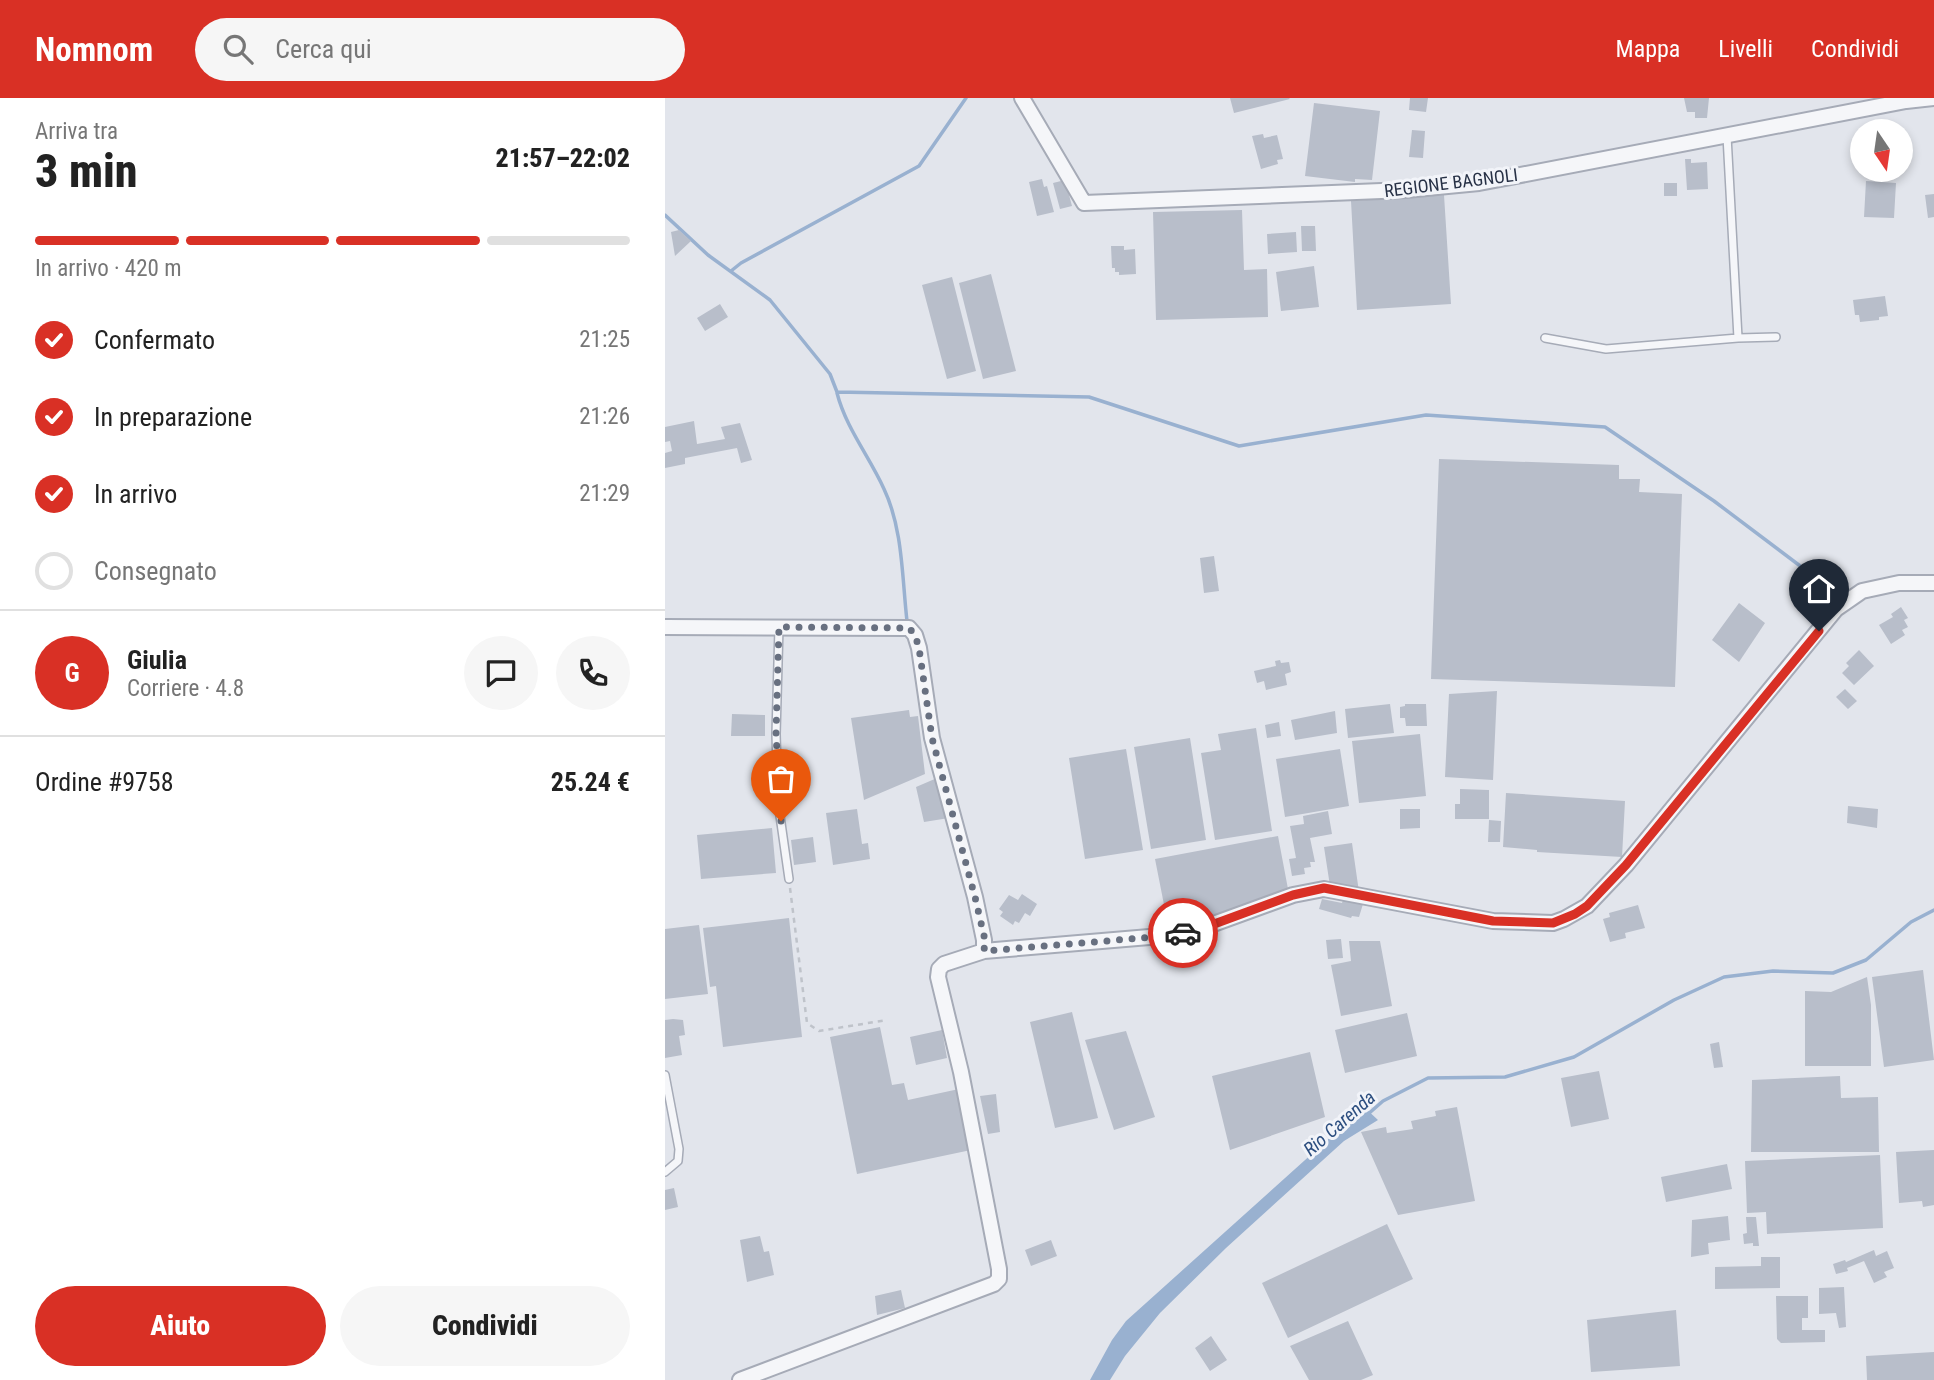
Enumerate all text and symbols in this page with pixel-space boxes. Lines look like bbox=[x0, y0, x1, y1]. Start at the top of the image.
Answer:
search box bbox=[195, 18, 685, 81]
text: Nomnom bbox=[35, 30, 153, 69]
icon: search bbox=[219, 30, 257, 68]
text: Cerca qui bbox=[275, 34, 372, 64]
text: Mappa bbox=[1616, 35, 1680, 63]
text: Livelli bbox=[1718, 35, 1773, 63]
text: Condividi bbox=[1811, 35, 1899, 63]
text: Arriva tra bbox=[35, 118, 118, 145]
north arrow bbox=[1850, 119, 1913, 182]
map controls bbox=[1850, 119, 1913, 182]
text: 21:57–22:02 bbox=[496, 143, 630, 173]
text: 3 min bbox=[35, 144, 138, 198]
street label: REGIONE BAGNOLI bbox=[1383, 164, 1519, 201]
text: In arrivo · 420 m bbox=[35, 255, 182, 282]
icon: check bbox=[35, 321, 73, 359]
text: Confermato bbox=[94, 325, 215, 355]
text: 21:25 bbox=[579, 326, 630, 353]
icon: check bbox=[35, 398, 73, 436]
text: In preparazione bbox=[94, 402, 252, 432]
text: 21:26 bbox=[579, 403, 630, 430]
icon: check bbox=[35, 475, 73, 513]
text: In arrivo bbox=[94, 479, 177, 509]
text: 21:29 bbox=[579, 480, 630, 507]
text: Consegnato bbox=[94, 556, 217, 586]
pin bbox=[1789, 559, 1849, 631]
icon: home bbox=[1800, 570, 1838, 608]
button: chat bbox=[464, 636, 538, 710]
button: phone bbox=[556, 636, 630, 710]
text: Giulia bbox=[127, 645, 187, 675]
text: G bbox=[64, 658, 80, 688]
text: Corriere · 4.8 bbox=[127, 675, 244, 702]
pin bbox=[751, 749, 811, 821]
icon: bag bbox=[762, 760, 800, 798]
text: Ordine #9758 bbox=[35, 767, 174, 797]
text: 25.24 € bbox=[551, 767, 630, 797]
courier bbox=[1148, 898, 1218, 968]
icon: car bbox=[1164, 914, 1202, 952]
water label: Rio Carenda bbox=[1299, 1086, 1380, 1161]
button: Aiuto bbox=[35, 1286, 326, 1366]
button: Condividi bbox=[340, 1286, 630, 1366]

